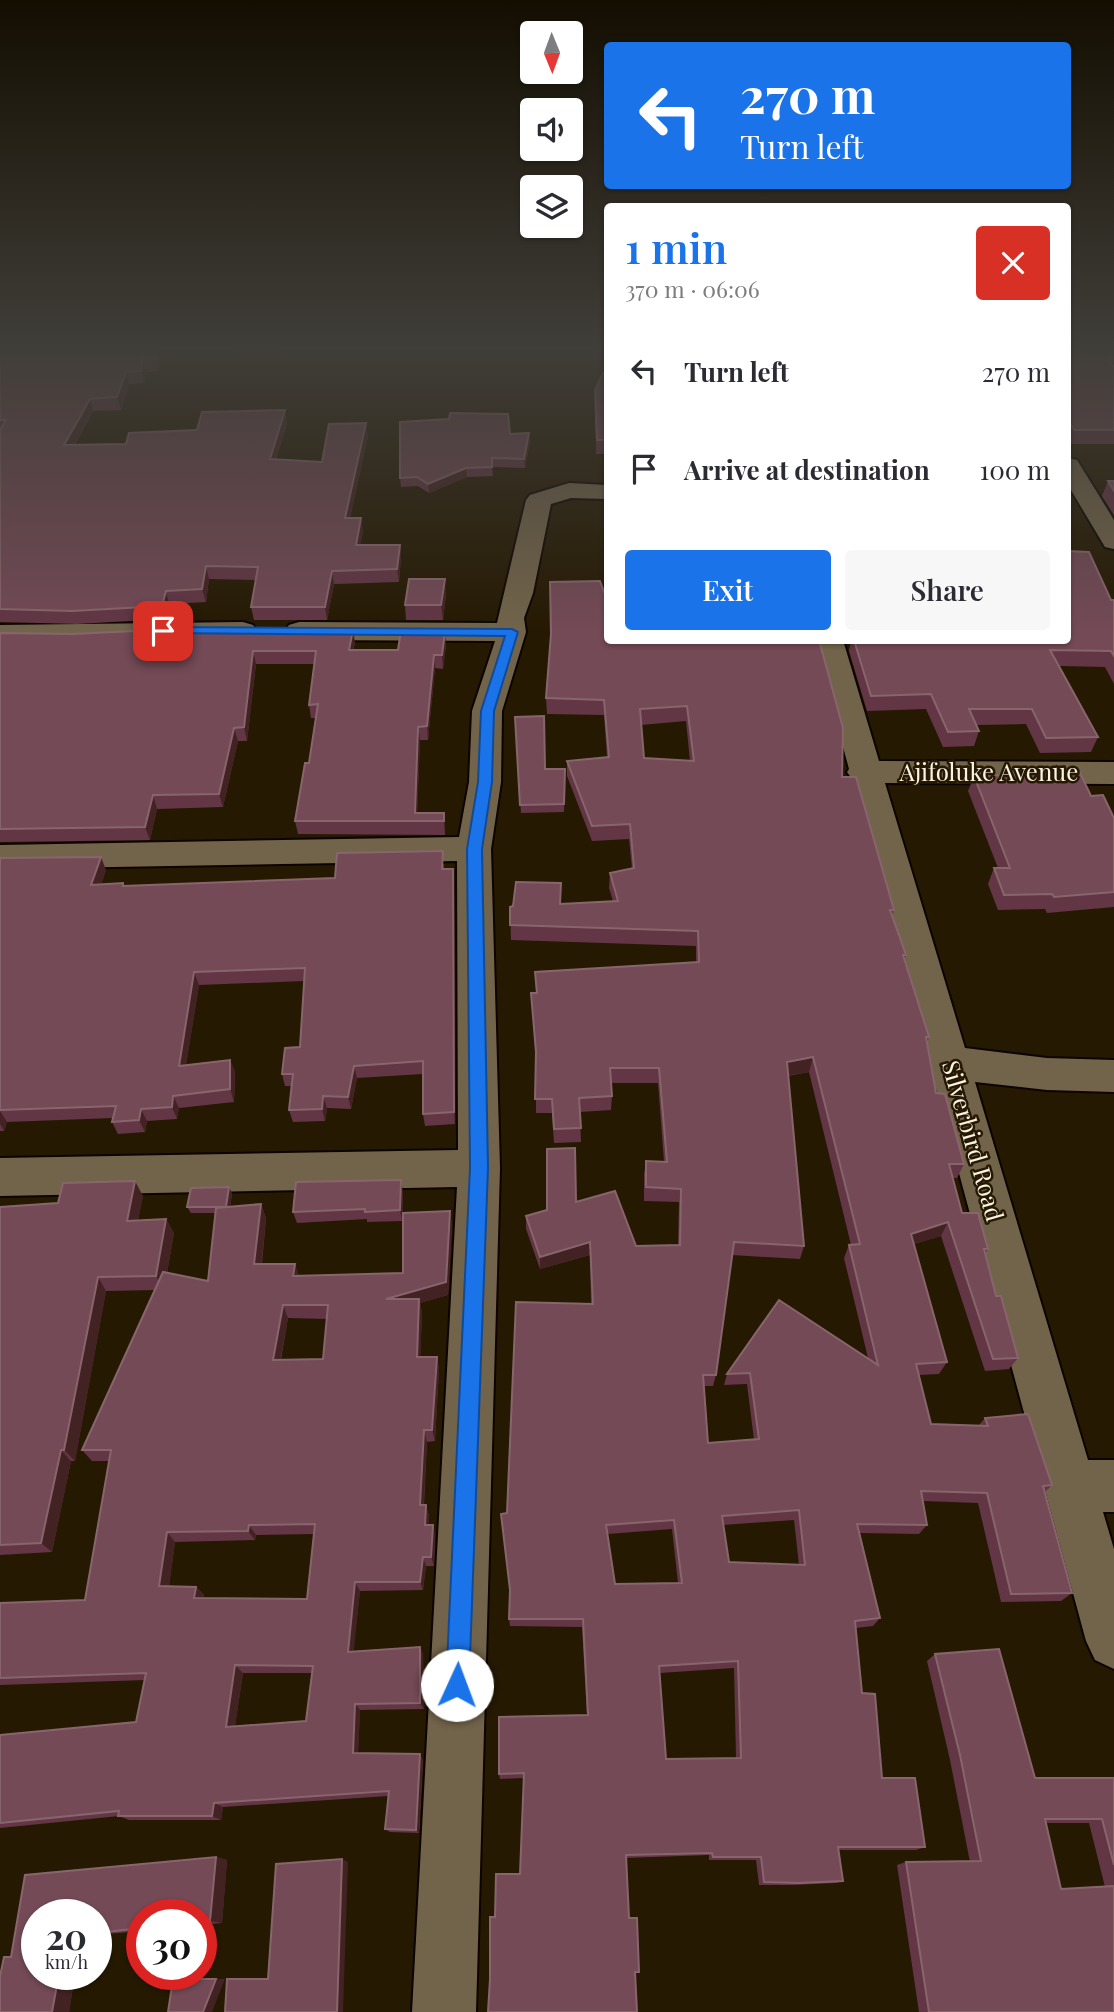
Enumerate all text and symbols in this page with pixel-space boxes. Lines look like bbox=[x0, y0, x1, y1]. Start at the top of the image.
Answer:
north arrow bbox=[520, 21, 583, 84]
map controls bbox=[520, 21, 583, 238]
text: 270 m bbox=[740, 61, 875, 126]
icon: left bbox=[625, 70, 716, 161]
button: sound bbox=[520, 98, 583, 161]
text: Turn left bbox=[740, 124, 864, 167]
button: layers bbox=[520, 175, 583, 238]
text: 1 min bbox=[625, 219, 727, 275]
button: close bbox=[976, 226, 1050, 300]
text: 370 m · 06:06 bbox=[625, 273, 760, 304]
icon: left bbox=[625, 352, 663, 390]
text: Turn left bbox=[684, 354, 789, 389]
text: 270 m bbox=[982, 354, 1050, 389]
icon: arrive bbox=[625, 450, 663, 488]
text: Arrive at destination bbox=[684, 452, 930, 487]
text: 100 m bbox=[980, 452, 1050, 487]
button: Exit bbox=[625, 550, 831, 630]
button: Share bbox=[845, 550, 1050, 630]
pin bbox=[133, 601, 193, 661]
icon: arrive bbox=[144, 612, 182, 650]
street label: Ajifoluke Avenue bbox=[899, 755, 1078, 787]
street label: Silverbird Road bbox=[936, 1056, 1012, 1225]
position arrow bbox=[420, 1648, 494, 1722]
speed limit sign: 30 bbox=[126, 1899, 217, 1990]
text: 20 bbox=[46, 1912, 87, 1959]
text: km/h bbox=[45, 1950, 88, 1974]

